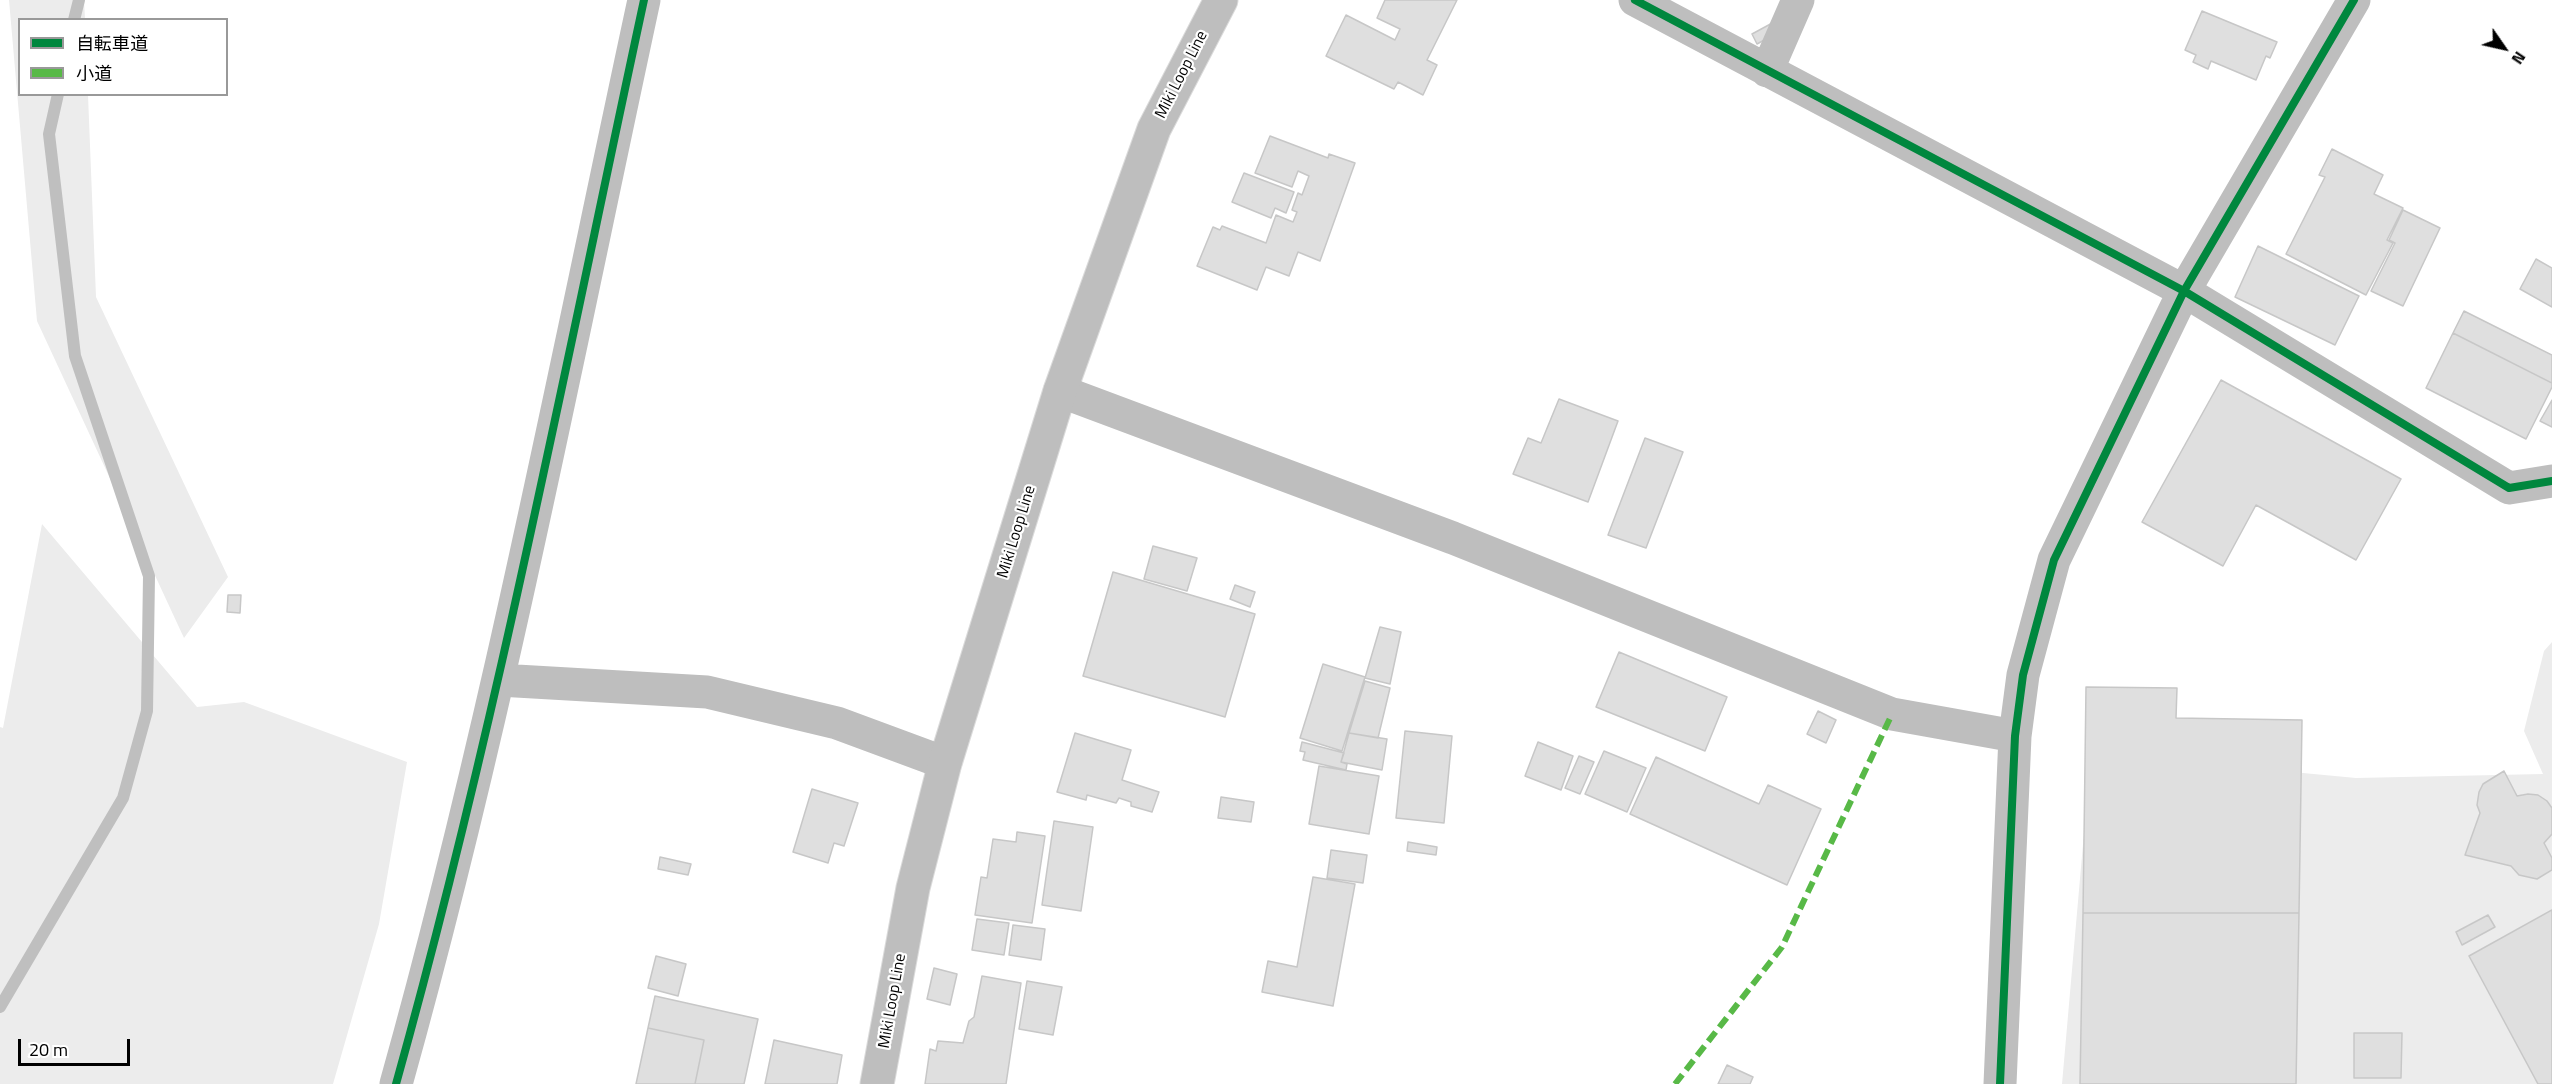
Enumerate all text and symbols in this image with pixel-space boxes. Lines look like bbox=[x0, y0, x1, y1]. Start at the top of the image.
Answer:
legend bbox=[18, 18, 228, 96]
north arrow bbox=[2474, 18, 2534, 78]
street label: Miki Loop Line bbox=[1152, 28, 1212, 122]
text: 自転車道 bbox=[76, 30, 148, 57]
text: N bbox=[2506, 47, 2532, 69]
text: 小道 bbox=[76, 60, 112, 87]
street label: Miki Loop Line bbox=[994, 483, 1040, 581]
street label: Miki Loop Line bbox=[875, 952, 911, 1050]
scale bar bbox=[21, 1027, 134, 1065]
text: 20 m bbox=[29, 1036, 68, 1063]

